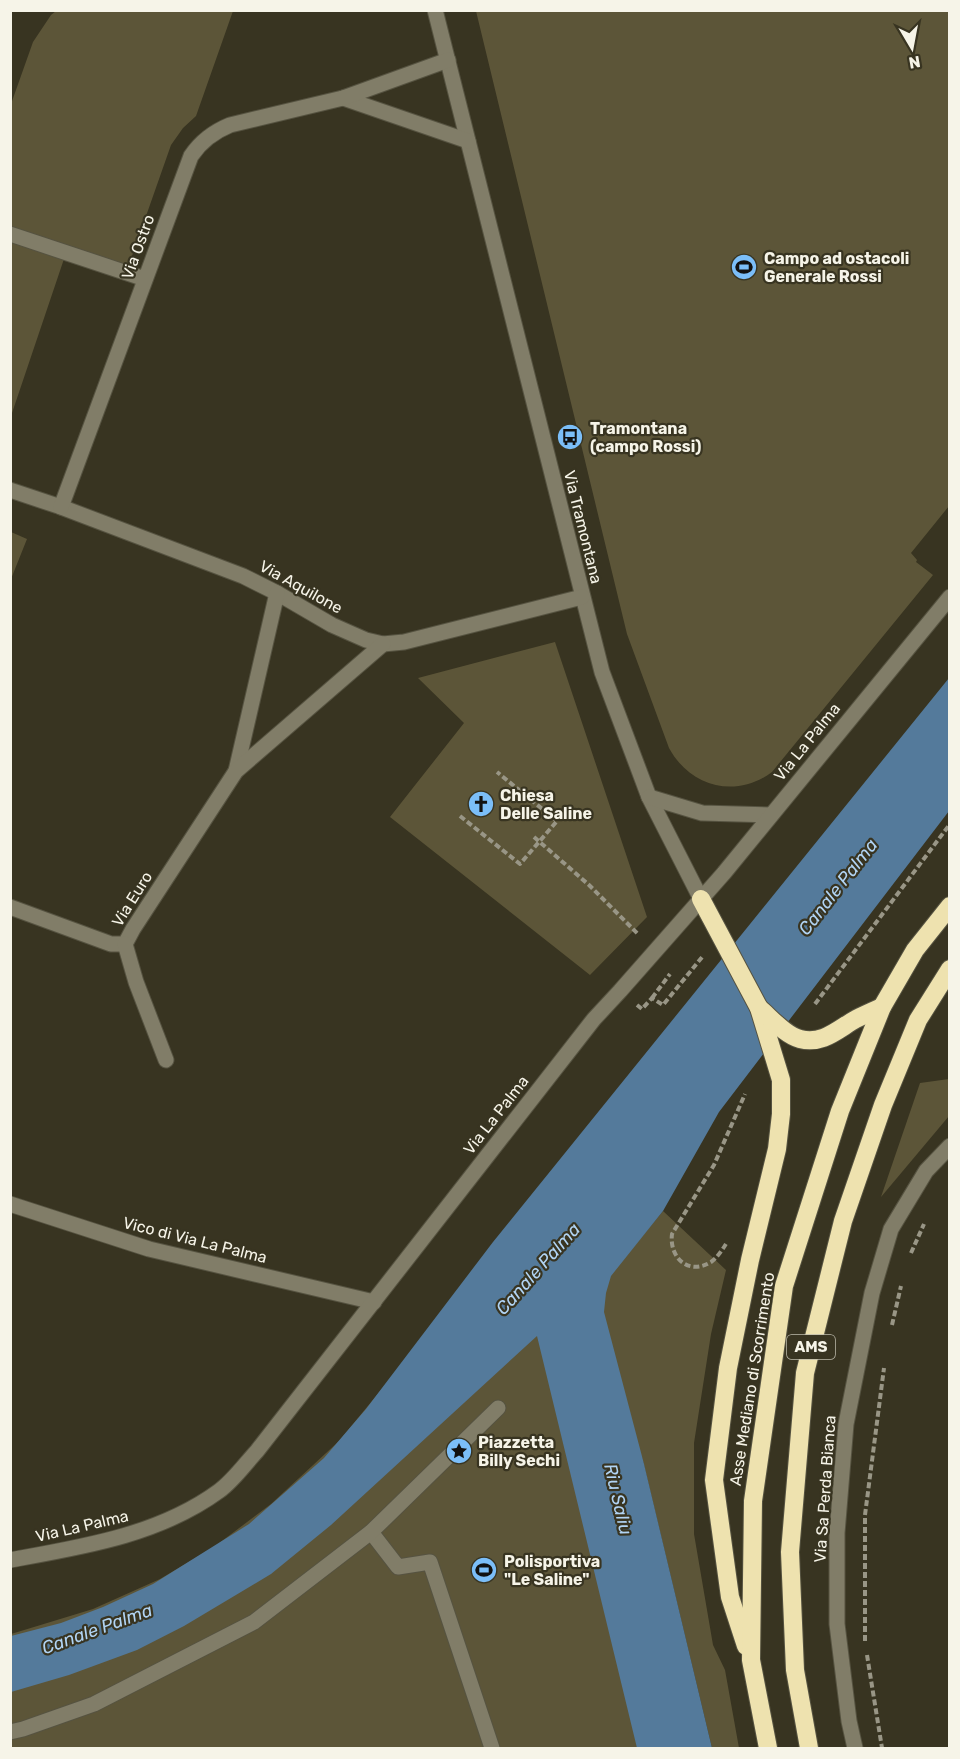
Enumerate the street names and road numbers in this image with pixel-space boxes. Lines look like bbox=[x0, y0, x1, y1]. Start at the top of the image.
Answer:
street label: Via Ostro bbox=[118, 212, 158, 282]
street label: Via Tramontana bbox=[560, 468, 606, 586]
street label: Via Aquilone bbox=[256, 556, 346, 618]
street label: Via La Palma bbox=[770, 699, 844, 785]
street label: Via Euro bbox=[108, 868, 156, 930]
street label: Via La Palma bbox=[459, 1072, 533, 1158]
street label: Vico di Via La Palma bbox=[121, 1213, 269, 1267]
street label: Asse Mediano di Scorrimento bbox=[726, 1271, 778, 1487]
road number: AMS bbox=[787, 1335, 835, 1359]
street label: Via Sa Perda Bianca bbox=[810, 1415, 840, 1563]
street label: Via La Palma bbox=[34, 1506, 130, 1546]

